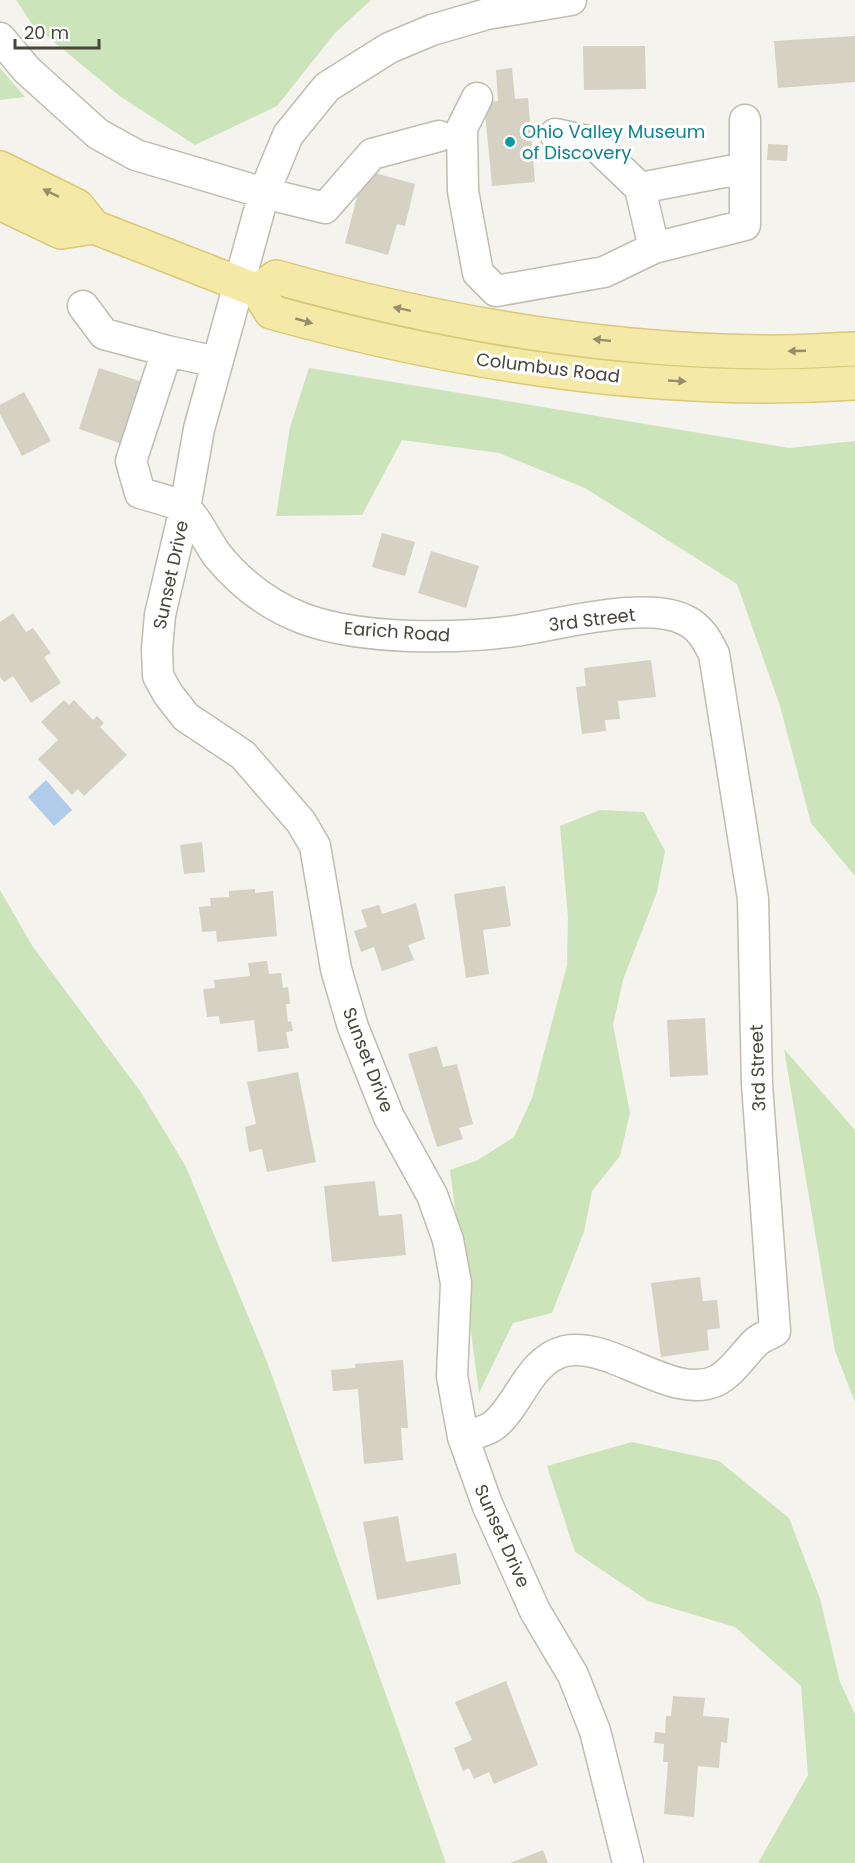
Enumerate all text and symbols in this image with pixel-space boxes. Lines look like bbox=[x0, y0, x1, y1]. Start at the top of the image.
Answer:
scale bar bbox=[15, 12, 99, 50]
text: 20 m bbox=[24, 20, 69, 45]
place label: Ohio Valley Museum of Discovery bbox=[522, 119, 705, 165]
marker: Ohio Valley Museum of Discovery bbox=[503, 135, 517, 149]
one-way arrow bbox=[42, 188, 59, 198]
one-way arrow bbox=[392, 304, 411, 313]
one-way arrow bbox=[295, 317, 313, 326]
one-way arrow bbox=[592, 335, 611, 345]
street label: Columbus Road bbox=[475, 346, 621, 389]
one-way arrow bbox=[787, 346, 806, 355]
one-way arrow bbox=[667, 376, 686, 386]
street label: Sunset Drive bbox=[147, 518, 194, 632]
street label: 3rd Street bbox=[547, 602, 637, 637]
street label: Earich Road bbox=[343, 615, 451, 648]
street label: Sunset Drive bbox=[337, 1004, 400, 1116]
street label: 3rd Street bbox=[743, 1024, 772, 1112]
street label: Sunset Drive bbox=[469, 1480, 536, 1591]

